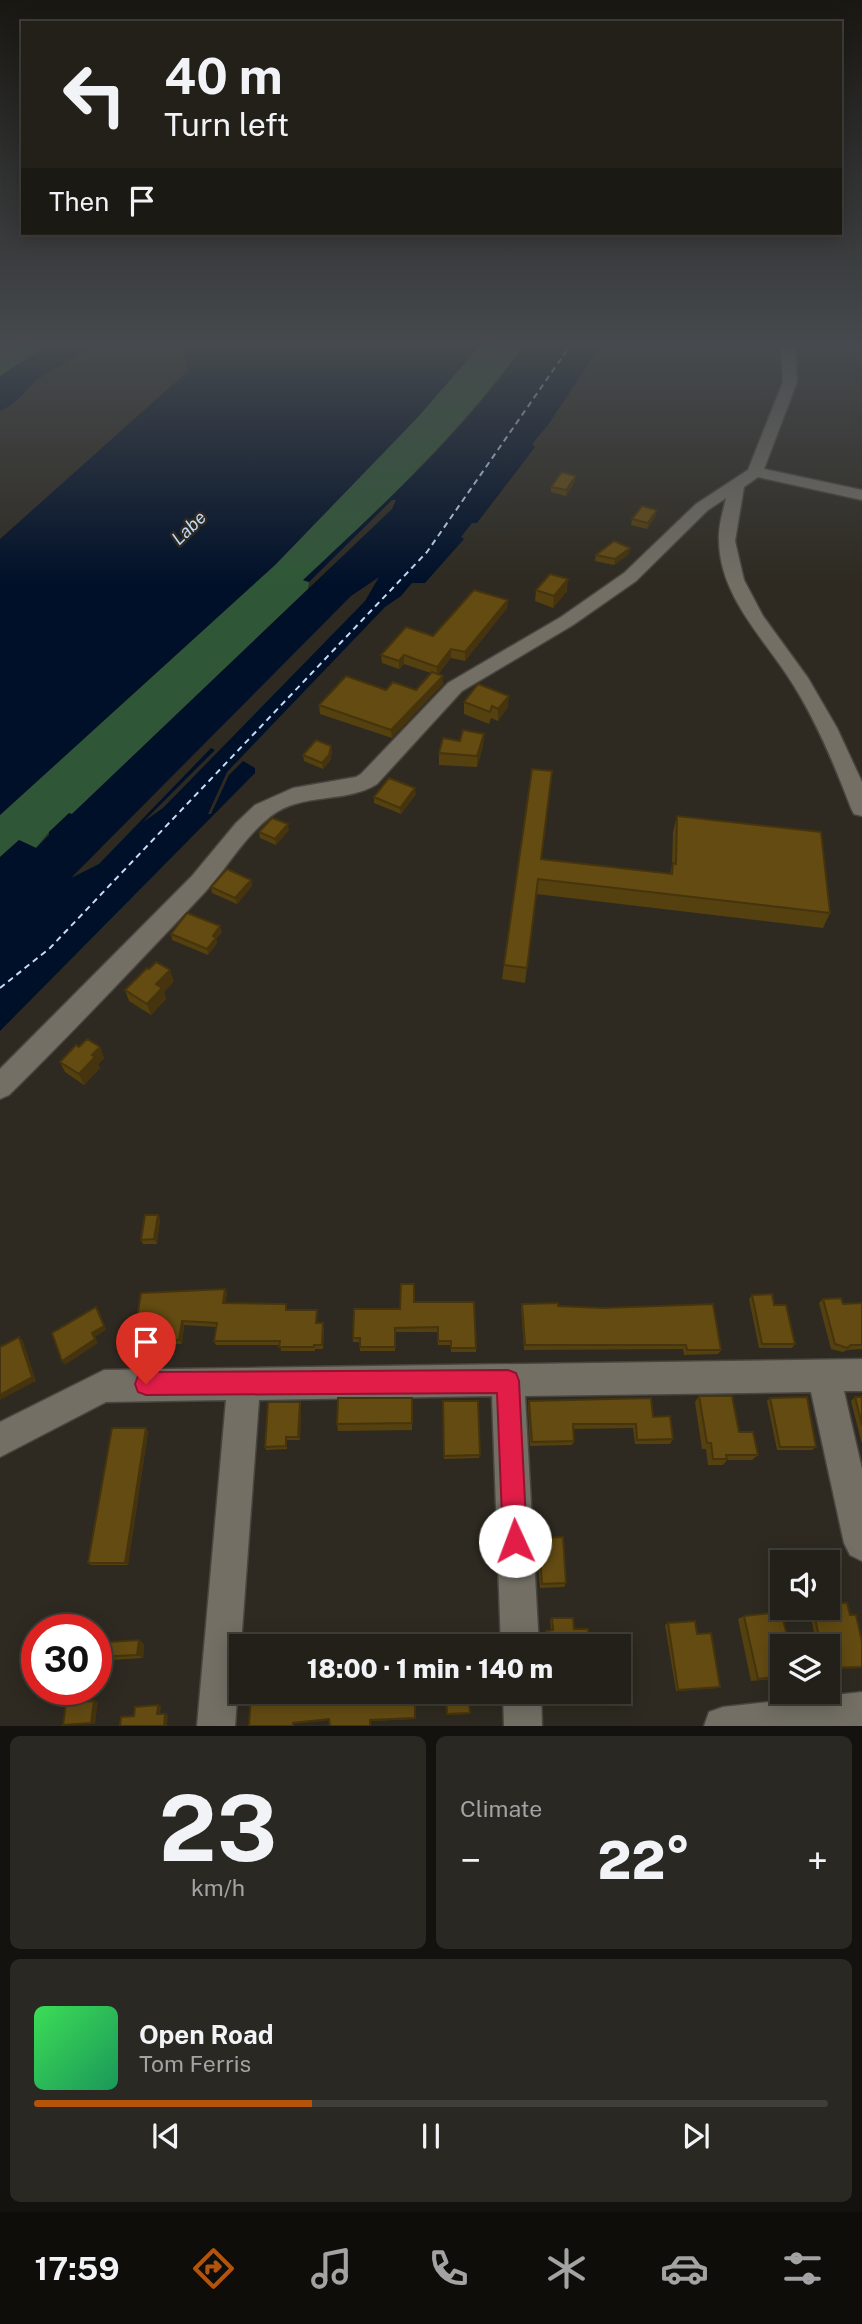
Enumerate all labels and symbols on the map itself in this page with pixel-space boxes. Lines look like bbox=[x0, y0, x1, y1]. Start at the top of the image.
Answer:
water label: Labe bbox=[167, 506, 210, 549]
pin bbox=[116, 1312, 176, 1384]
position arrow bbox=[478, 1504, 552, 1578]
speed limit sign: 30 bbox=[21, 1614, 112, 1705]

